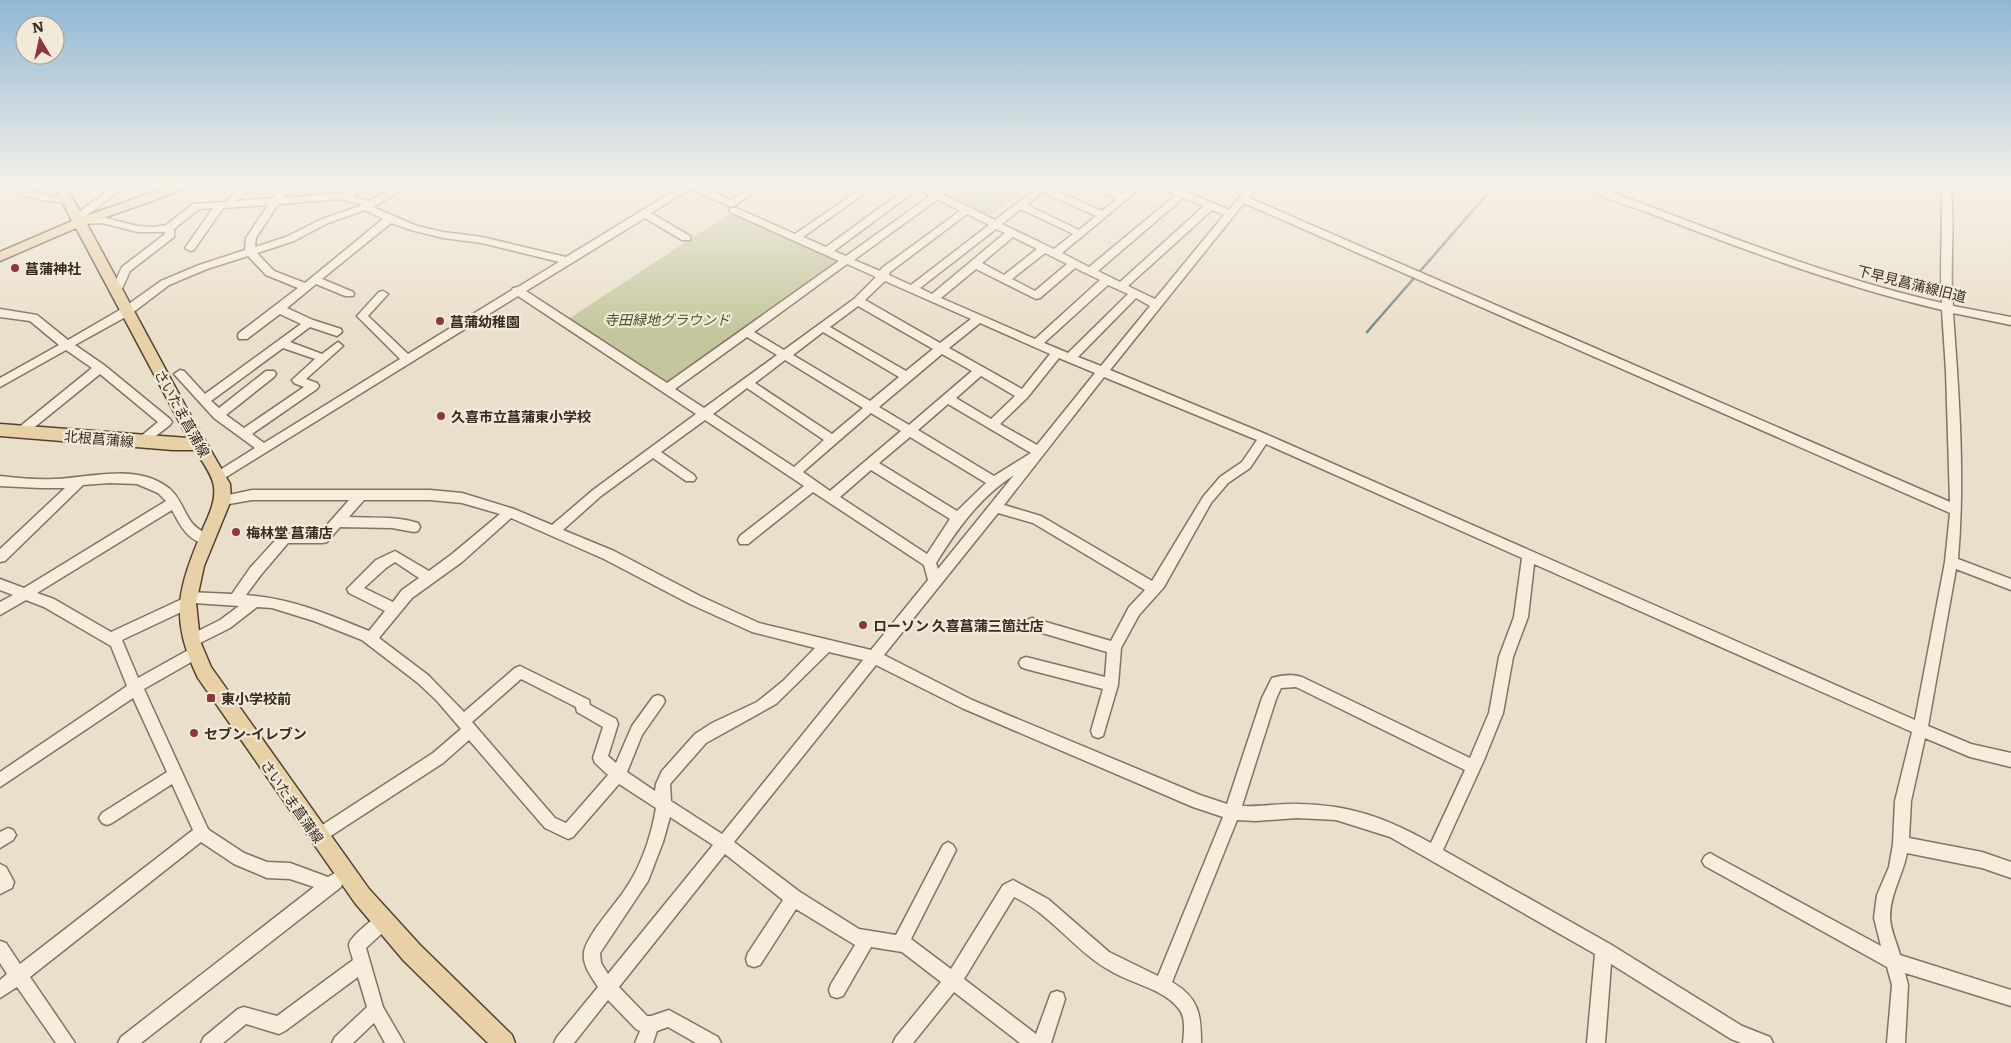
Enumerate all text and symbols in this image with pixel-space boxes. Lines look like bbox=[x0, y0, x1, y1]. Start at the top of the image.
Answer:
north arrow bbox=[15, 15, 65, 65]
text: N bbox=[30, 15, 45, 37]
place label: 菖蒲神社 bbox=[25, 258, 81, 278]
street label: 下早見菖蒲線旧道 bbox=[1855, 260, 1969, 306]
marker: 菖蒲神社 bbox=[9, 262, 21, 274]
park label: 寺田緑地グラウンド bbox=[604, 309, 731, 329]
place label: 菖蒲幼稚園 bbox=[450, 311, 520, 331]
marker: 菖蒲幼稚園 bbox=[434, 315, 446, 327]
street label: さいたま菖蒲線 bbox=[151, 365, 215, 461]
place label: 久喜市立菖蒲東小学校 bbox=[451, 406, 591, 426]
marker: 久喜市立菖蒲東小学校 bbox=[435, 410, 447, 422]
street label: 北根菖蒲線 bbox=[63, 425, 135, 451]
place label: 梅林堂 菖蒲店 bbox=[246, 522, 333, 542]
marker: 梅林堂 菖蒲店 bbox=[230, 526, 242, 538]
place label: ローソン 久喜菖蒲三箇辻店 bbox=[873, 615, 1044, 635]
marker: ローソン 久喜菖蒲三箇辻店 bbox=[857, 619, 869, 631]
place label: 東小学校前 bbox=[221, 688, 291, 708]
marker: 東小学校前 bbox=[205, 692, 217, 704]
place label: セブン-イレブン bbox=[204, 723, 307, 743]
marker: セブン-イレブン bbox=[188, 727, 200, 739]
street label: さいたま菖蒲線 bbox=[257, 755, 329, 847]

